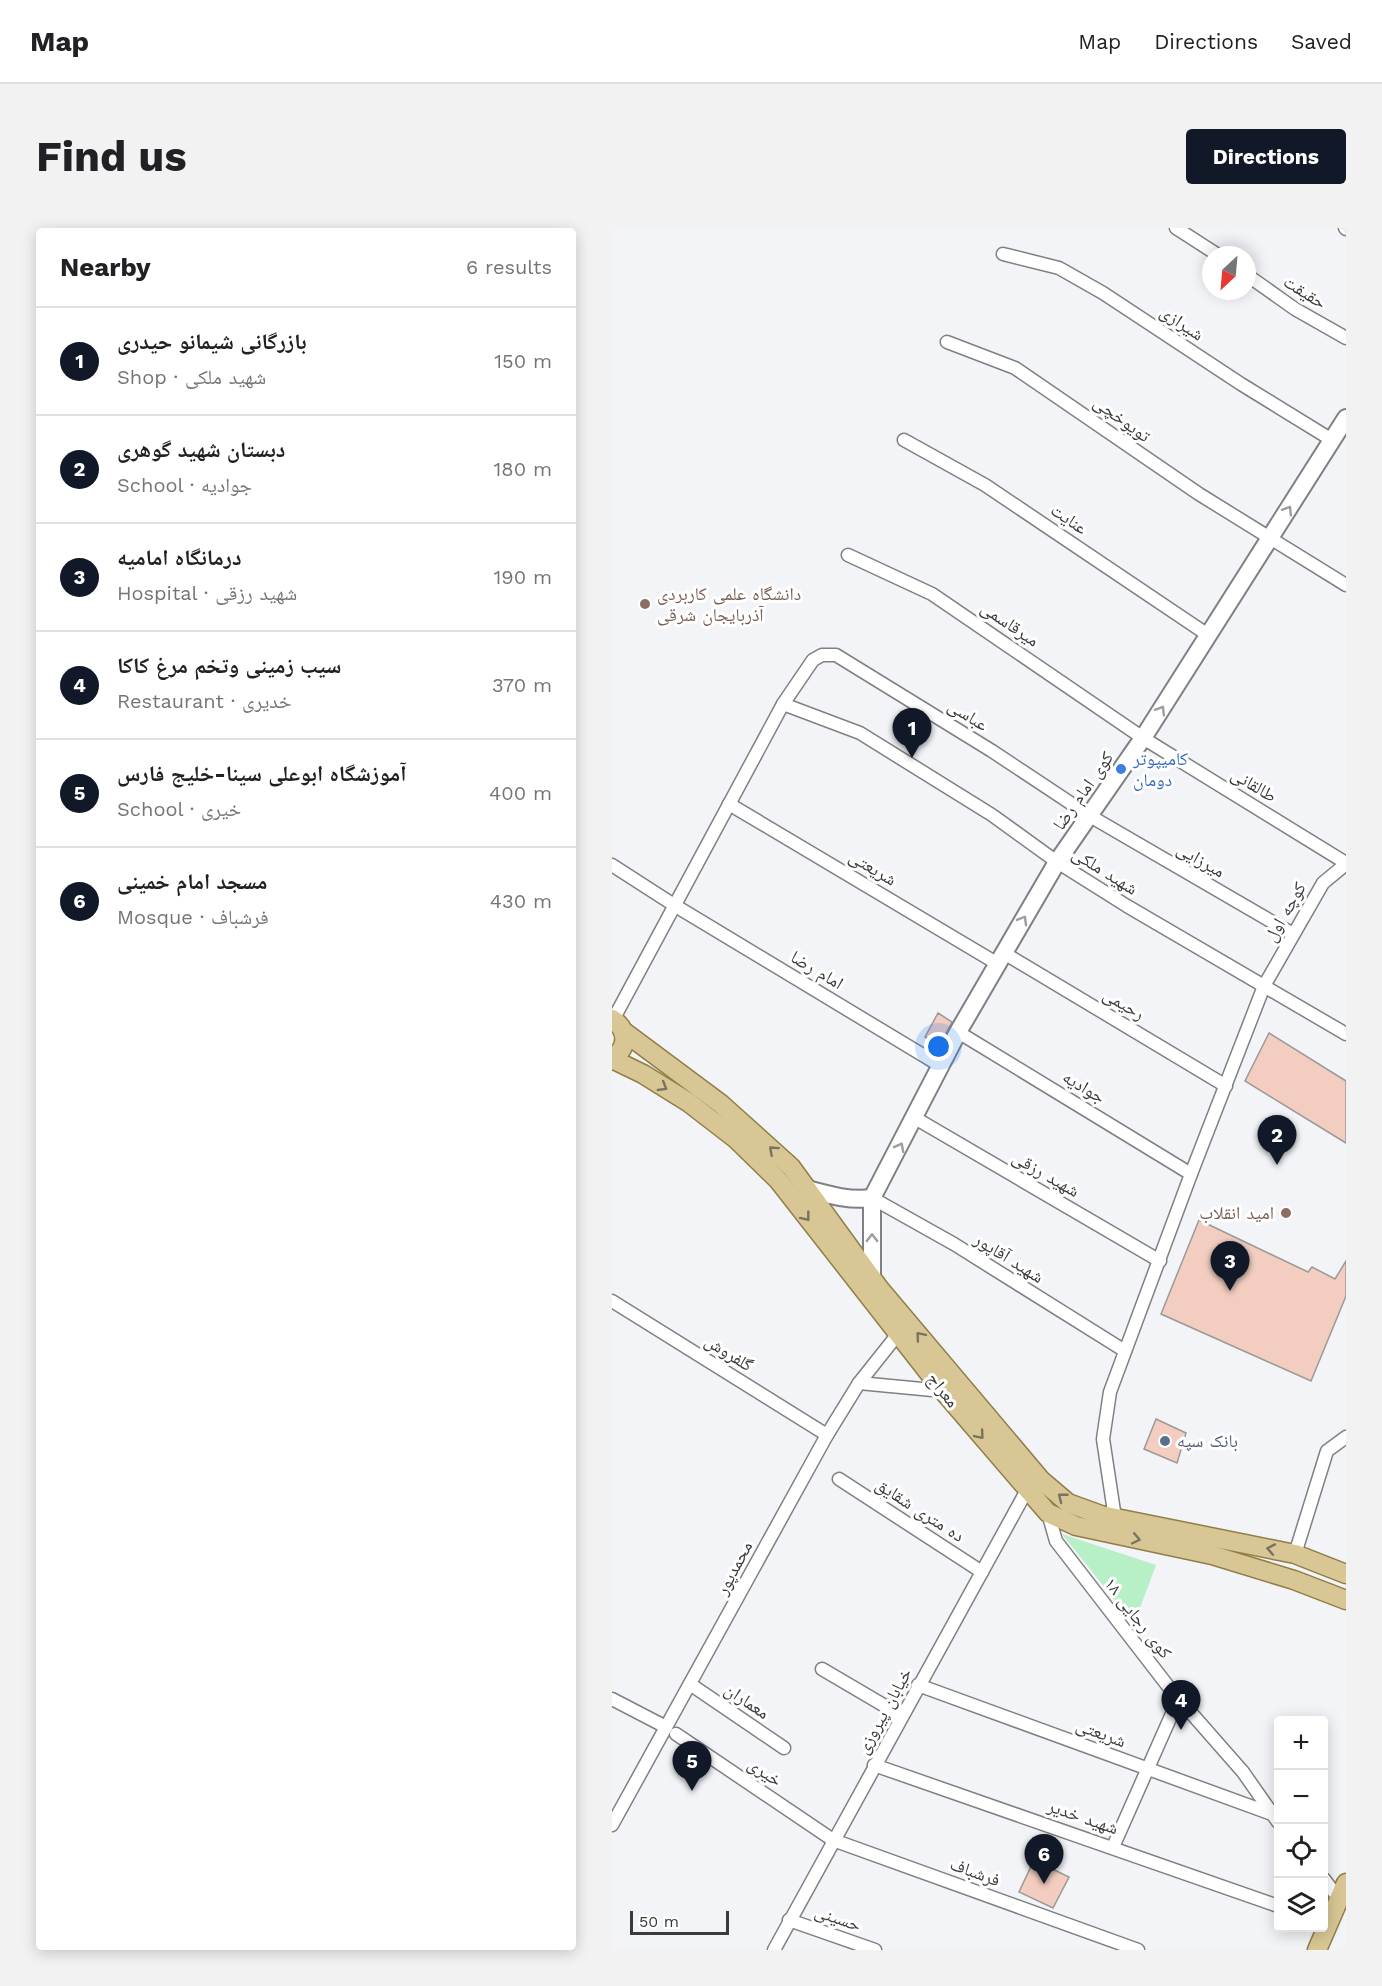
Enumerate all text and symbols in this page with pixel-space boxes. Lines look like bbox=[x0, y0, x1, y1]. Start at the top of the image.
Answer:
text: Map bbox=[30, 25, 89, 58]
text: Map bbox=[1078, 29, 1121, 54]
text: Directions bbox=[1154, 29, 1258, 54]
text: Saved bbox=[1291, 29, 1352, 54]
button: Directions bbox=[1186, 129, 1346, 184]
text: Find us bbox=[36, 132, 187, 181]
north arrow bbox=[1202, 246, 1256, 300]
text: Nearby bbox=[60, 252, 151, 282]
text: 6 results bbox=[466, 255, 552, 279]
street label: حقیقت bbox=[1280, 270, 1331, 313]
street label: شیرازی bbox=[1156, 300, 1208, 346]
text: بازرگانی شیمانو حیدری bbox=[117, 329, 307, 354]
text: 1 bbox=[75, 349, 84, 373]
text: 150 m bbox=[494, 349, 552, 373]
text: Shop · شهید ملکی bbox=[117, 365, 266, 389]
street label: تویوخچی bbox=[1089, 391, 1155, 447]
text: دبستان شهید گوهری bbox=[117, 437, 285, 462]
text: 2 bbox=[74, 457, 85, 481]
text: 180 m bbox=[494, 457, 552, 481]
text: School · جوادیه bbox=[117, 473, 252, 497]
street label: عنایت bbox=[1047, 499, 1092, 539]
one-way arrow bbox=[1281, 506, 1293, 516]
text: درمانگاه امامیه bbox=[117, 545, 241, 570]
text: 3 bbox=[74, 565, 85, 589]
text: 190 m bbox=[494, 565, 552, 589]
text: Hospital · شهید رزقی bbox=[117, 581, 297, 605]
place label: دانشگاه علمی کاربردی آذربایجان شرقی bbox=[657, 583, 801, 626]
marker: دانشگاه علمی کاربردی آذربایجان شرقی bbox=[638, 597, 652, 611]
street label: میرقاسمی bbox=[977, 597, 1043, 651]
text: سیب زمینی وتخم مرغ کاکا bbox=[117, 653, 341, 678]
text: 4 bbox=[73, 673, 86, 697]
text: 370 m bbox=[492, 673, 552, 697]
text: Restaurant · خدیری bbox=[117, 689, 292, 713]
street label: عباسی bbox=[944, 694, 992, 736]
one-way arrow bbox=[1154, 706, 1165, 717]
pin: 1 bbox=[892, 708, 932, 758]
street label: کوی امام رضا bbox=[1048, 747, 1119, 835]
place label: کامیپوتر دومان bbox=[1132, 748, 1189, 791]
text: آموزشگاه ابوعلی سینا-خلیج فارس bbox=[117, 761, 406, 786]
marker: کامیپوتر دومان bbox=[1114, 762, 1128, 776]
street label: طالقانی bbox=[1227, 763, 1281, 807]
text: 5 bbox=[74, 781, 85, 805]
text: 400 m bbox=[489, 781, 552, 805]
text: School · خیری bbox=[117, 797, 241, 821]
street label: میرزایی bbox=[1173, 838, 1229, 882]
street label: شهید ملکی bbox=[1068, 842, 1142, 900]
street label: شریعتی bbox=[845, 845, 901, 891]
text: مسجد امام خمینی bbox=[117, 869, 267, 894]
street label: کوچه اول bbox=[1259, 878, 1311, 946]
text: 6 bbox=[73, 889, 86, 913]
text: 430 m bbox=[490, 889, 552, 913]
text: Mosque · فرشباف bbox=[117, 905, 269, 929]
one-way arrow bbox=[1016, 916, 1027, 926]
street label: امام رضا bbox=[786, 946, 847, 995]
street label: رحیمی bbox=[1099, 983, 1149, 1025]
your location bbox=[924, 1032, 953, 1061]
street label: جوادیه bbox=[1059, 1066, 1109, 1108]
one-way arrow bbox=[657, 1079, 667, 1091]
pin: 2 bbox=[1258, 1116, 1296, 1165]
one-way arrow bbox=[893, 1142, 904, 1153]
one-way arrow bbox=[769, 1146, 779, 1157]
street label: شهید رزقی bbox=[1009, 1146, 1083, 1202]
place label: امید انقلاب bbox=[1199, 1202, 1274, 1224]
marker: امید انقلاب bbox=[1279, 1206, 1293, 1220]
one-way arrow bbox=[799, 1210, 810, 1221]
street label: شهید آقاپور bbox=[969, 1228, 1048, 1288]
one-way arrow bbox=[866, 1234, 878, 1243]
pin: 3 bbox=[1210, 1242, 1250, 1291]
street label: گلفروش bbox=[701, 1330, 758, 1377]
one-way arrow bbox=[916, 1331, 927, 1342]
street label: معراج bbox=[922, 1368, 964, 1413]
one-way arrow bbox=[973, 1428, 984, 1439]
place label: بانک سپه bbox=[1177, 1430, 1238, 1452]
marker: بانک سپه bbox=[1158, 1434, 1172, 1448]
street label: ده متری شقایق bbox=[872, 1473, 968, 1547]
one-way arrow bbox=[1058, 1493, 1069, 1504]
one-way arrow bbox=[1130, 1531, 1140, 1544]
street label: محمدپور bbox=[710, 1537, 757, 1600]
one-way arrow bbox=[1266, 1543, 1276, 1556]
street label: کوی رجایی ۱۸ bbox=[1099, 1573, 1177, 1663]
street label: خیابان پیروزی bbox=[851, 1664, 917, 1758]
street label: معماران bbox=[720, 1678, 774, 1724]
pin: 4 bbox=[1162, 1680, 1200, 1730]
street label: شریعتی bbox=[1073, 1714, 1129, 1752]
map controls bbox=[1274, 1716, 1328, 1932]
button: + bbox=[1274, 1716, 1328, 1770]
pin: 5 bbox=[672, 1742, 712, 1791]
street label: خیری bbox=[744, 1753, 786, 1791]
button: − bbox=[1274, 1770, 1328, 1824]
street label: شهید خدیر bbox=[1044, 1794, 1121, 1839]
button: locate bbox=[1274, 1824, 1328, 1878]
pin: 6 bbox=[1024, 1834, 1064, 1884]
street label: فرشباف bbox=[947, 1853, 1003, 1891]
button: layers bbox=[1274, 1878, 1328, 1932]
street label: حسینی bbox=[812, 1900, 864, 1936]
scale bar bbox=[630, 1908, 729, 1936]
text: 50 m bbox=[639, 1912, 679, 1931]

